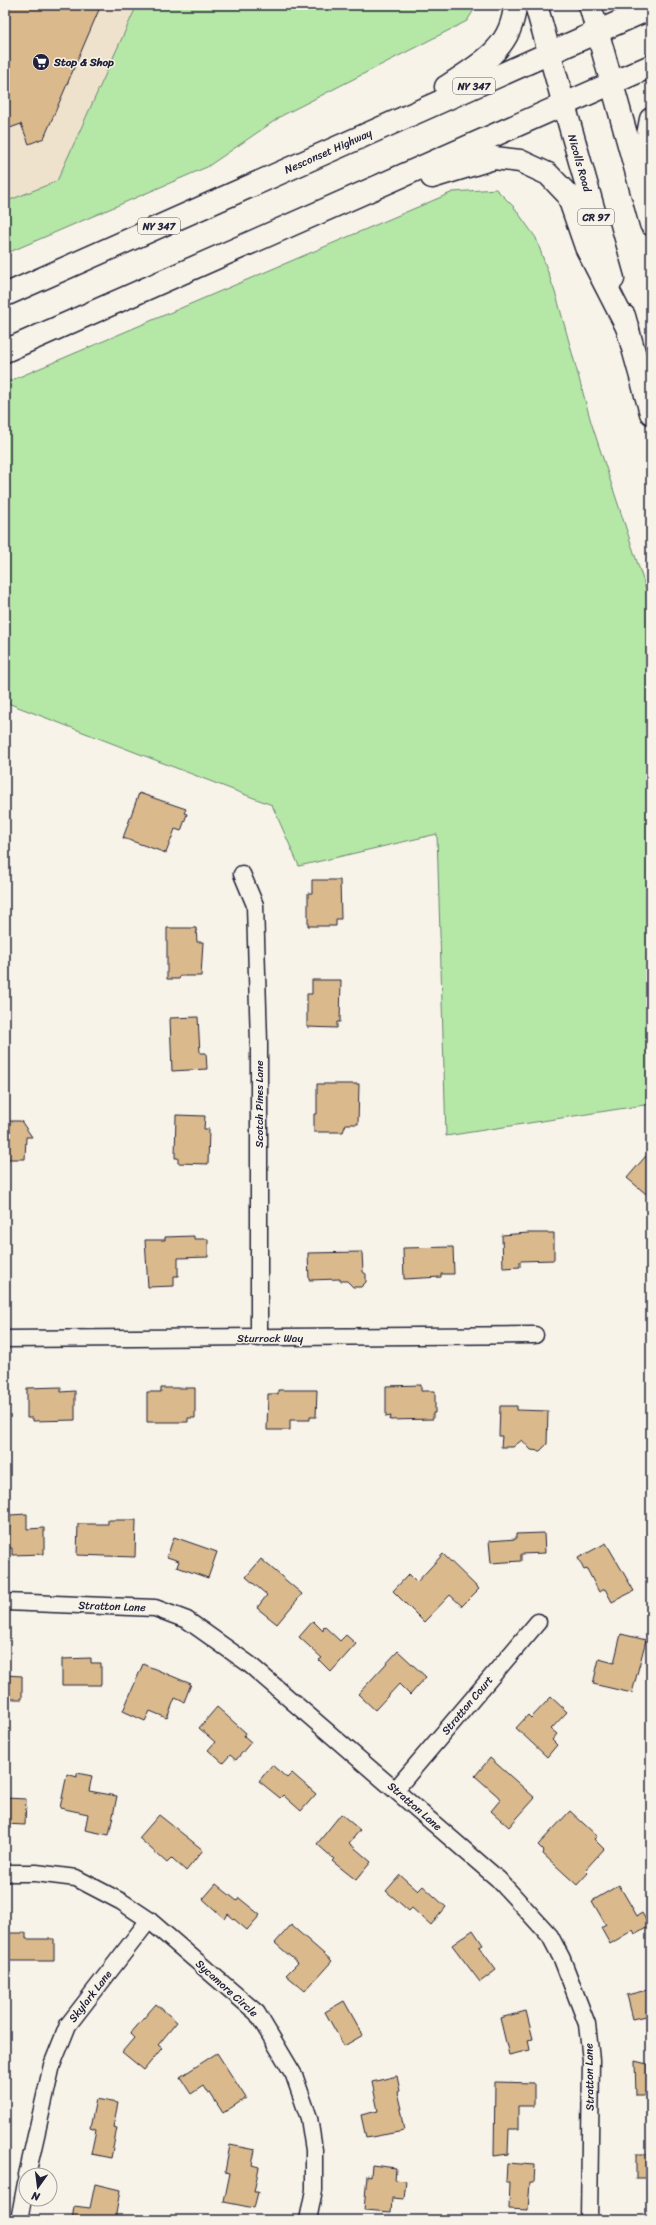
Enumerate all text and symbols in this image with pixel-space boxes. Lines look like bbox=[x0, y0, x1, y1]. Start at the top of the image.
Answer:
supermarket icon: Stop & Shop bbox=[31, 52, 51, 72]
place label: Stop & Shop bbox=[53, 53, 114, 72]
road number: NY 347 bbox=[453, 78, 495, 94]
street label: Nesconset Highway bbox=[281, 123, 375, 179]
street label: Nicolls Road bbox=[562, 132, 597, 195]
road number: CR 97 bbox=[578, 209, 614, 225]
road number: NY 347 bbox=[138, 218, 180, 234]
street label: Scotch Pines Lane bbox=[250, 1060, 269, 1148]
street label: Sturrock Way bbox=[237, 1329, 303, 1348]
street label: Stratton Lane bbox=[78, 1596, 146, 1617]
street label: Stratton Court bbox=[437, 1671, 498, 1739]
street label: Stratton Lane bbox=[383, 1777, 447, 1836]
street label: Sycamore Circle bbox=[191, 1955, 263, 2022]
street label: Skylark Lane bbox=[64, 1965, 117, 2027]
street label: Stratton Lane bbox=[579, 2043, 600, 2111]
north arrow bbox=[18, 2167, 58, 2207]
text: N bbox=[29, 2186, 43, 2207]

